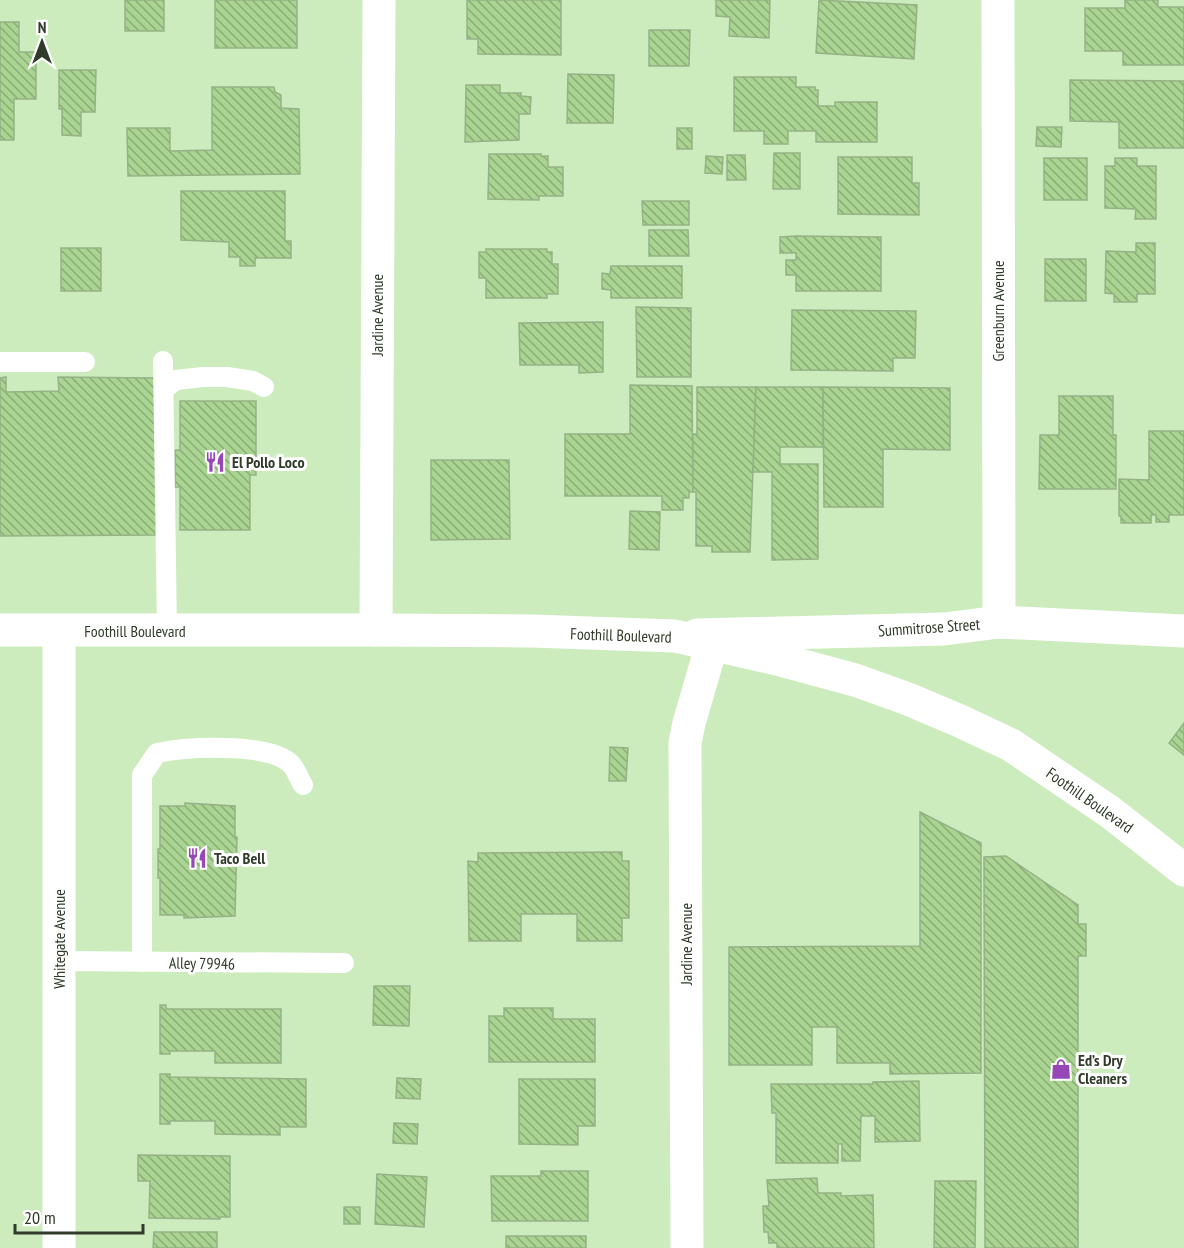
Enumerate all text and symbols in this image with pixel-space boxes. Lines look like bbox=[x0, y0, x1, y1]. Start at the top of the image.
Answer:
north arrow bbox=[12, 12, 72, 72]
text: N bbox=[38, 17, 46, 37]
street label: Greenburn Avenue bbox=[988, 260, 1008, 362]
street label: Jardine Avenue bbox=[367, 274, 387, 357]
restaurant icon: El Pollo Loco bbox=[203, 450, 227, 474]
place label: El Pollo Loco bbox=[232, 452, 305, 472]
street label: Summitrose Street bbox=[877, 613, 981, 641]
street label: Foothill Boulevard bbox=[84, 621, 186, 641]
street label: Foothill Boulevard bbox=[570, 623, 672, 647]
street label: Foothill Boulevard bbox=[1043, 763, 1137, 837]
restaurant icon: Taco Bell bbox=[185, 846, 209, 870]
place label: Taco Bell bbox=[214, 848, 265, 868]
street label: Whitegate Avenue bbox=[49, 889, 69, 989]
street label: Jardine Avenue bbox=[676, 903, 696, 986]
street label: Alley 79946 bbox=[169, 952, 235, 974]
place label: Ed’s Dry Cleaners bbox=[1078, 1050, 1127, 1088]
shop icon: Ed’s Dry Cleaners bbox=[1049, 1057, 1073, 1081]
scale bar bbox=[15, 1197, 142, 1235]
text: 20 m bbox=[24, 1206, 56, 1229]

